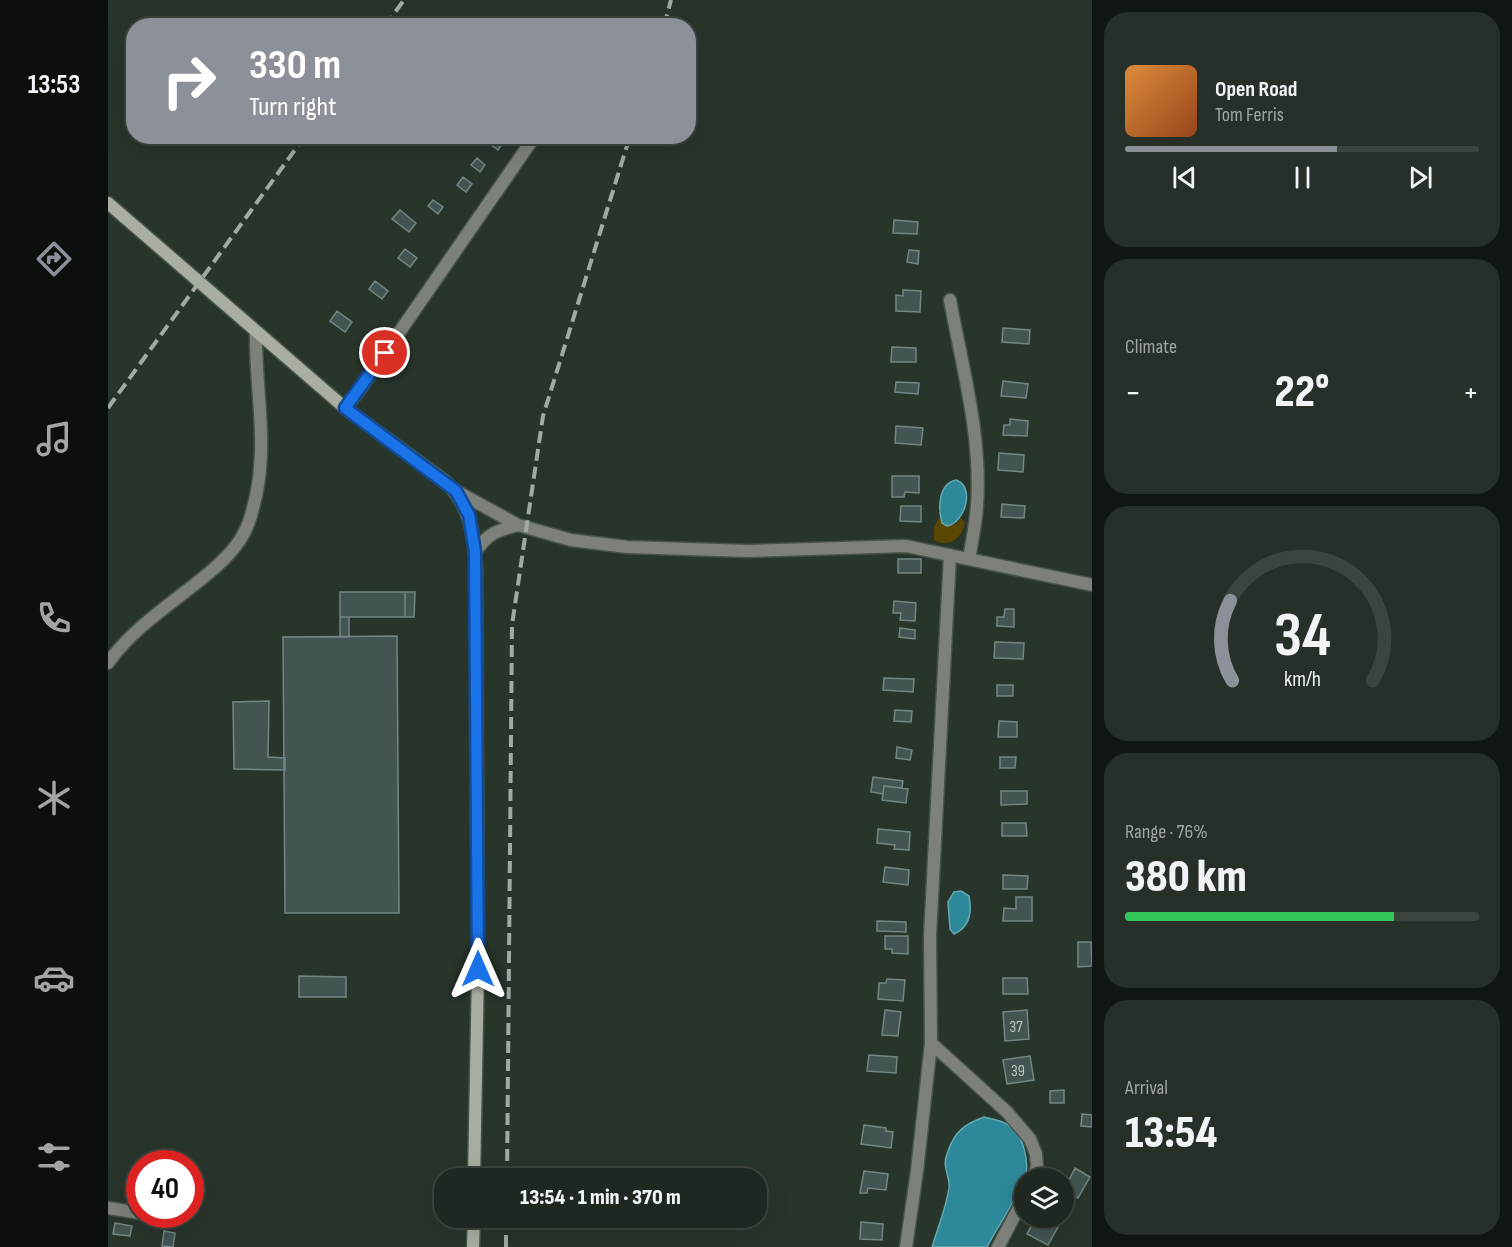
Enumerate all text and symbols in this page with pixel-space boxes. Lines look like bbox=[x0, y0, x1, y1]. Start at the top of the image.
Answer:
text: 330 m bbox=[249, 40, 341, 91]
icon: right bbox=[150, 42, 228, 120]
text: 13:53 bbox=[28, 69, 80, 101]
text: Open Road bbox=[1215, 76, 1297, 103]
text: Turn right bbox=[249, 91, 336, 123]
text: Tom Ferris bbox=[1215, 103, 1284, 127]
icon: previous bbox=[1168, 161, 1201, 194]
icon: pause bbox=[1286, 161, 1319, 194]
icon: next bbox=[1404, 161, 1437, 194]
icon: directions bbox=[33, 238, 75, 280]
pin bbox=[359, 327, 410, 378]
text: Climate bbox=[1125, 335, 1177, 359]
icon: arrive bbox=[368, 336, 401, 369]
text: 22° bbox=[1274, 365, 1330, 420]
text: − bbox=[1125, 373, 1141, 413]
text: + bbox=[1463, 373, 1479, 413]
icon: music bbox=[33, 418, 75, 460]
icon: phone bbox=[33, 597, 75, 639]
text: 34 bbox=[1273, 599, 1331, 674]
text: km/h bbox=[1283, 667, 1321, 692]
icon: climate bbox=[33, 777, 75, 819]
text: Range · 76% bbox=[1125, 820, 1208, 844]
text: 380 km bbox=[1125, 850, 1247, 905]
position arrow bbox=[446, 937, 510, 1001]
icon: car bbox=[33, 957, 75, 999]
house number: 37 bbox=[1009, 1018, 1023, 1037]
house number: 39 bbox=[1011, 1062, 1025, 1081]
text: Arrival bbox=[1125, 1076, 1168, 1100]
text: 13:54 bbox=[1125, 1106, 1217, 1161]
icon: filters bbox=[33, 1136, 75, 1178]
speed limit sign: 40 bbox=[126, 1150, 204, 1228]
map controls bbox=[1014, 1168, 1074, 1228]
button: layers bbox=[1014, 1168, 1074, 1228]
text: 13:54 · 1 min · 370 m bbox=[520, 1184, 681, 1211]

